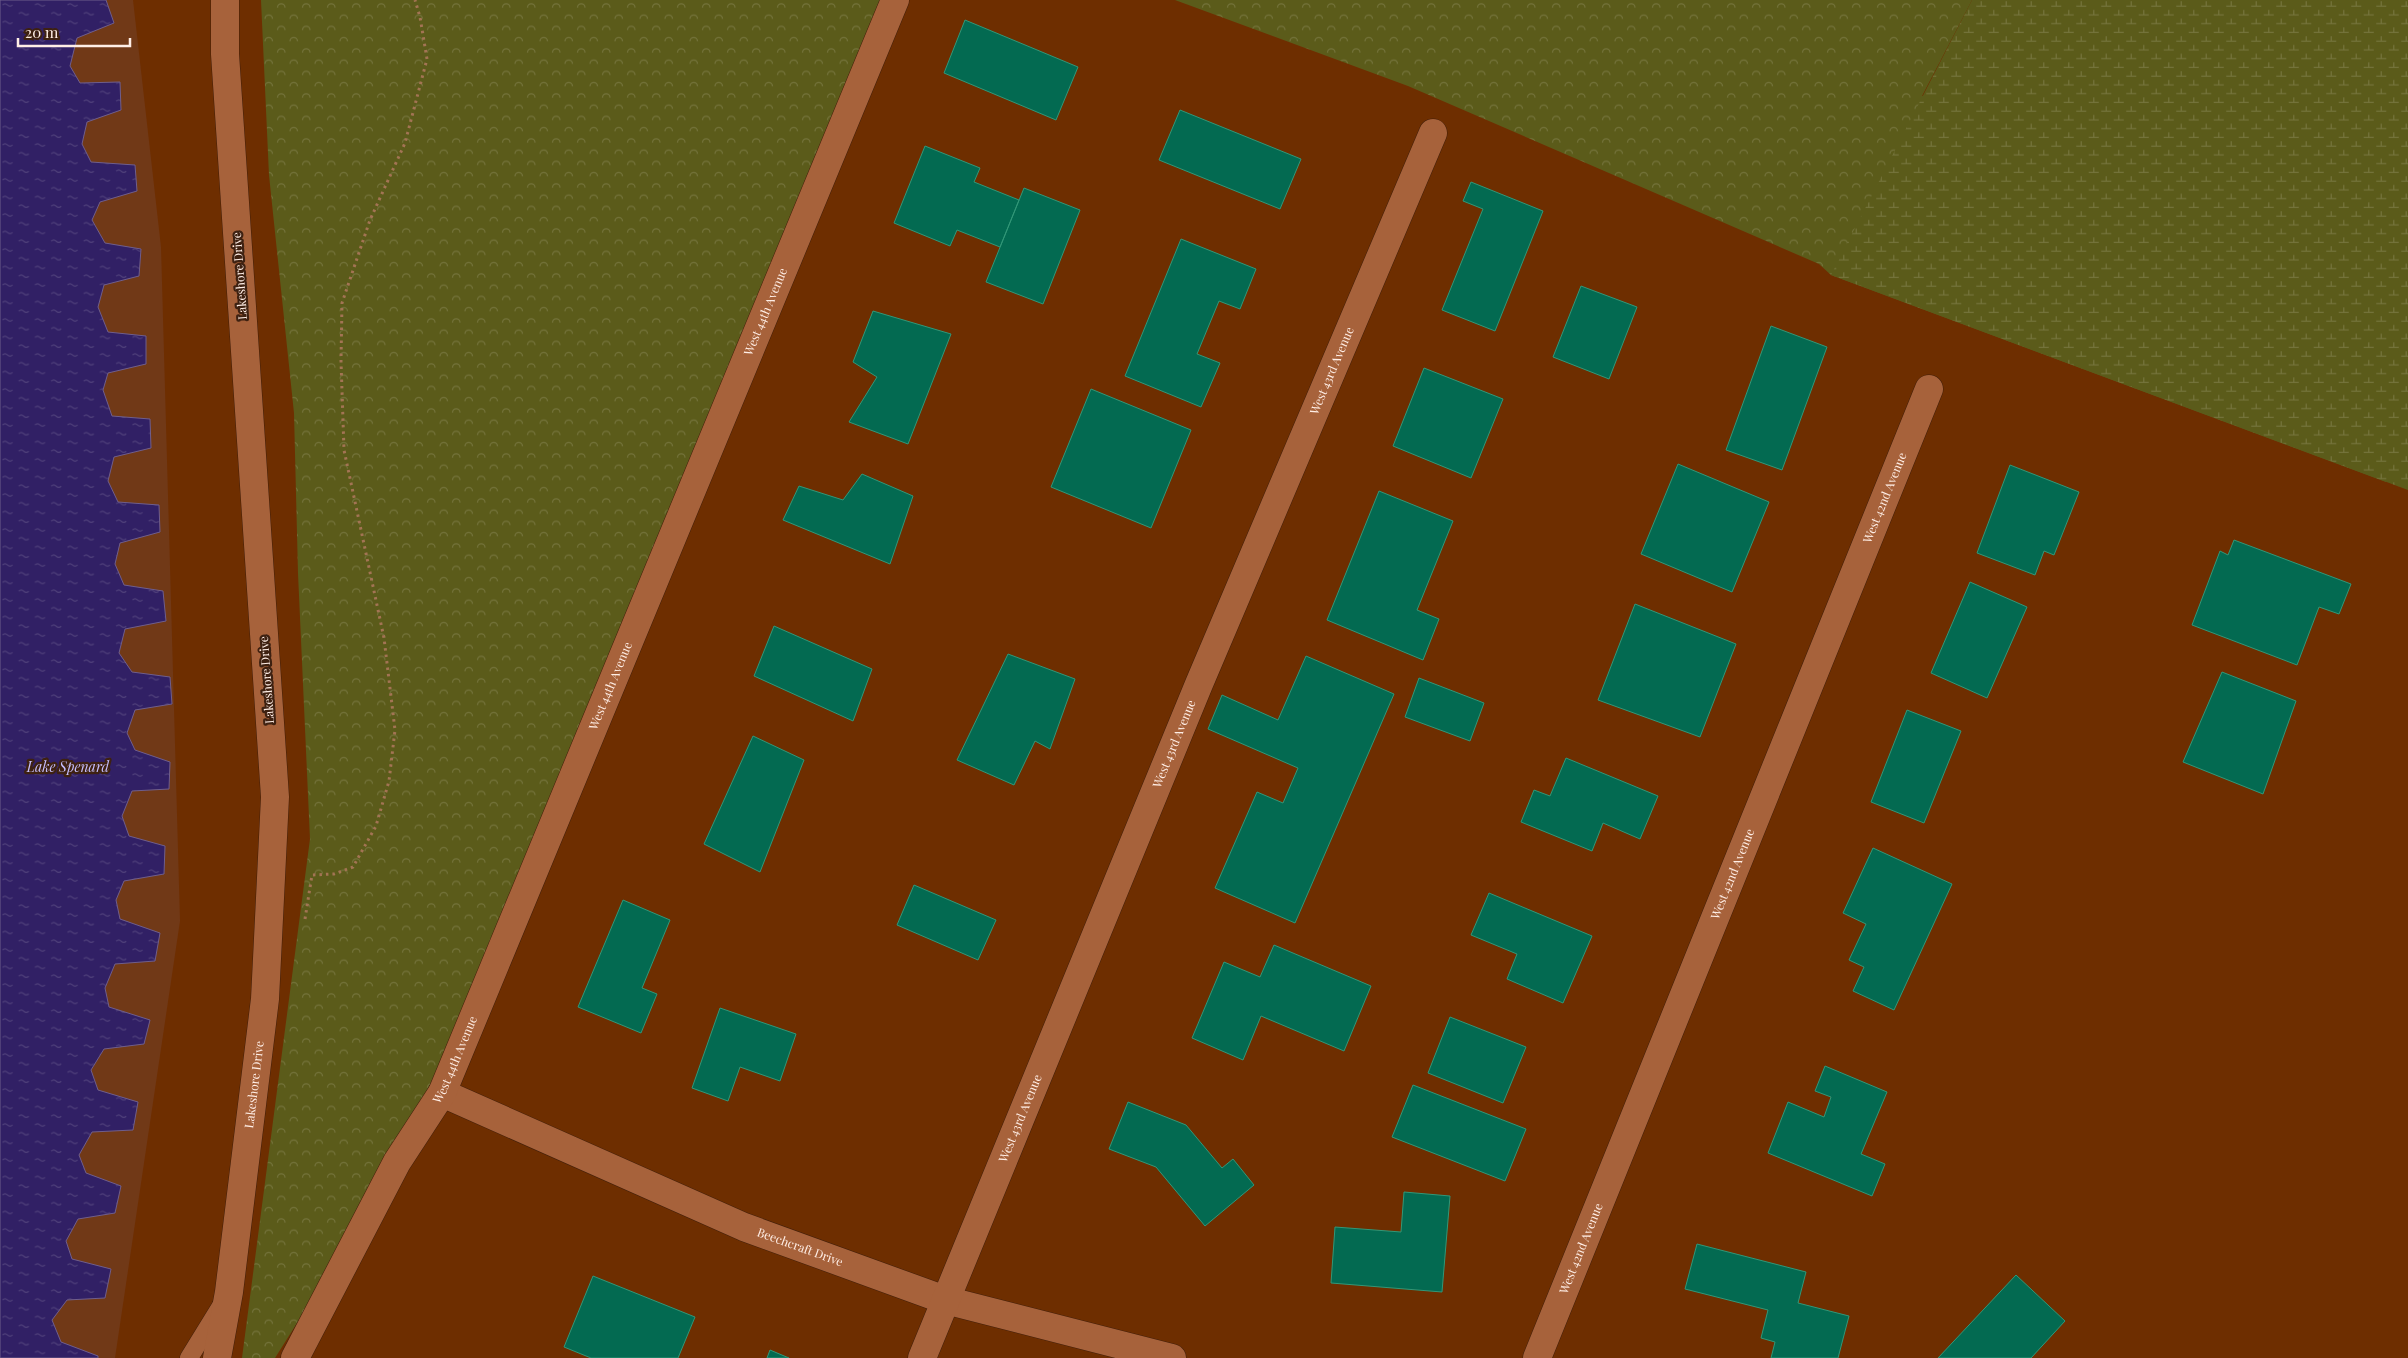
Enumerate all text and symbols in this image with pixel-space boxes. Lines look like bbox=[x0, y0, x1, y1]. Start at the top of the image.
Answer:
scale bar bbox=[18, 15, 130, 47]
text: 20 m bbox=[25, 22, 59, 42]
street label: Lakeshore Drive bbox=[228, 232, 250, 320]
street label: West 44th Avenue bbox=[739, 265, 790, 359]
street label: West 43rd Avenue bbox=[1305, 324, 1357, 418]
street label: West 42nd Avenue bbox=[1858, 450, 1910, 546]
street label: Lakeshore Drive bbox=[255, 636, 277, 724]
street label: West 44th Avenue bbox=[584, 639, 635, 733]
street label: West 43rd Avenue bbox=[1148, 697, 1199, 791]
water label: Lake Spenard bbox=[26, 757, 110, 776]
street label: West 42nd Avenue bbox=[1706, 826, 1757, 922]
street label: West 44th Avenue bbox=[428, 1013, 480, 1107]
street label: Lakeshore Drive bbox=[240, 1040, 267, 1129]
street label: West 43rd Avenue bbox=[994, 1072, 1045, 1165]
street label: West 42nd Avenue bbox=[1554, 1201, 1606, 1297]
street label: Beechcraft Drive bbox=[755, 1224, 845, 1269]

